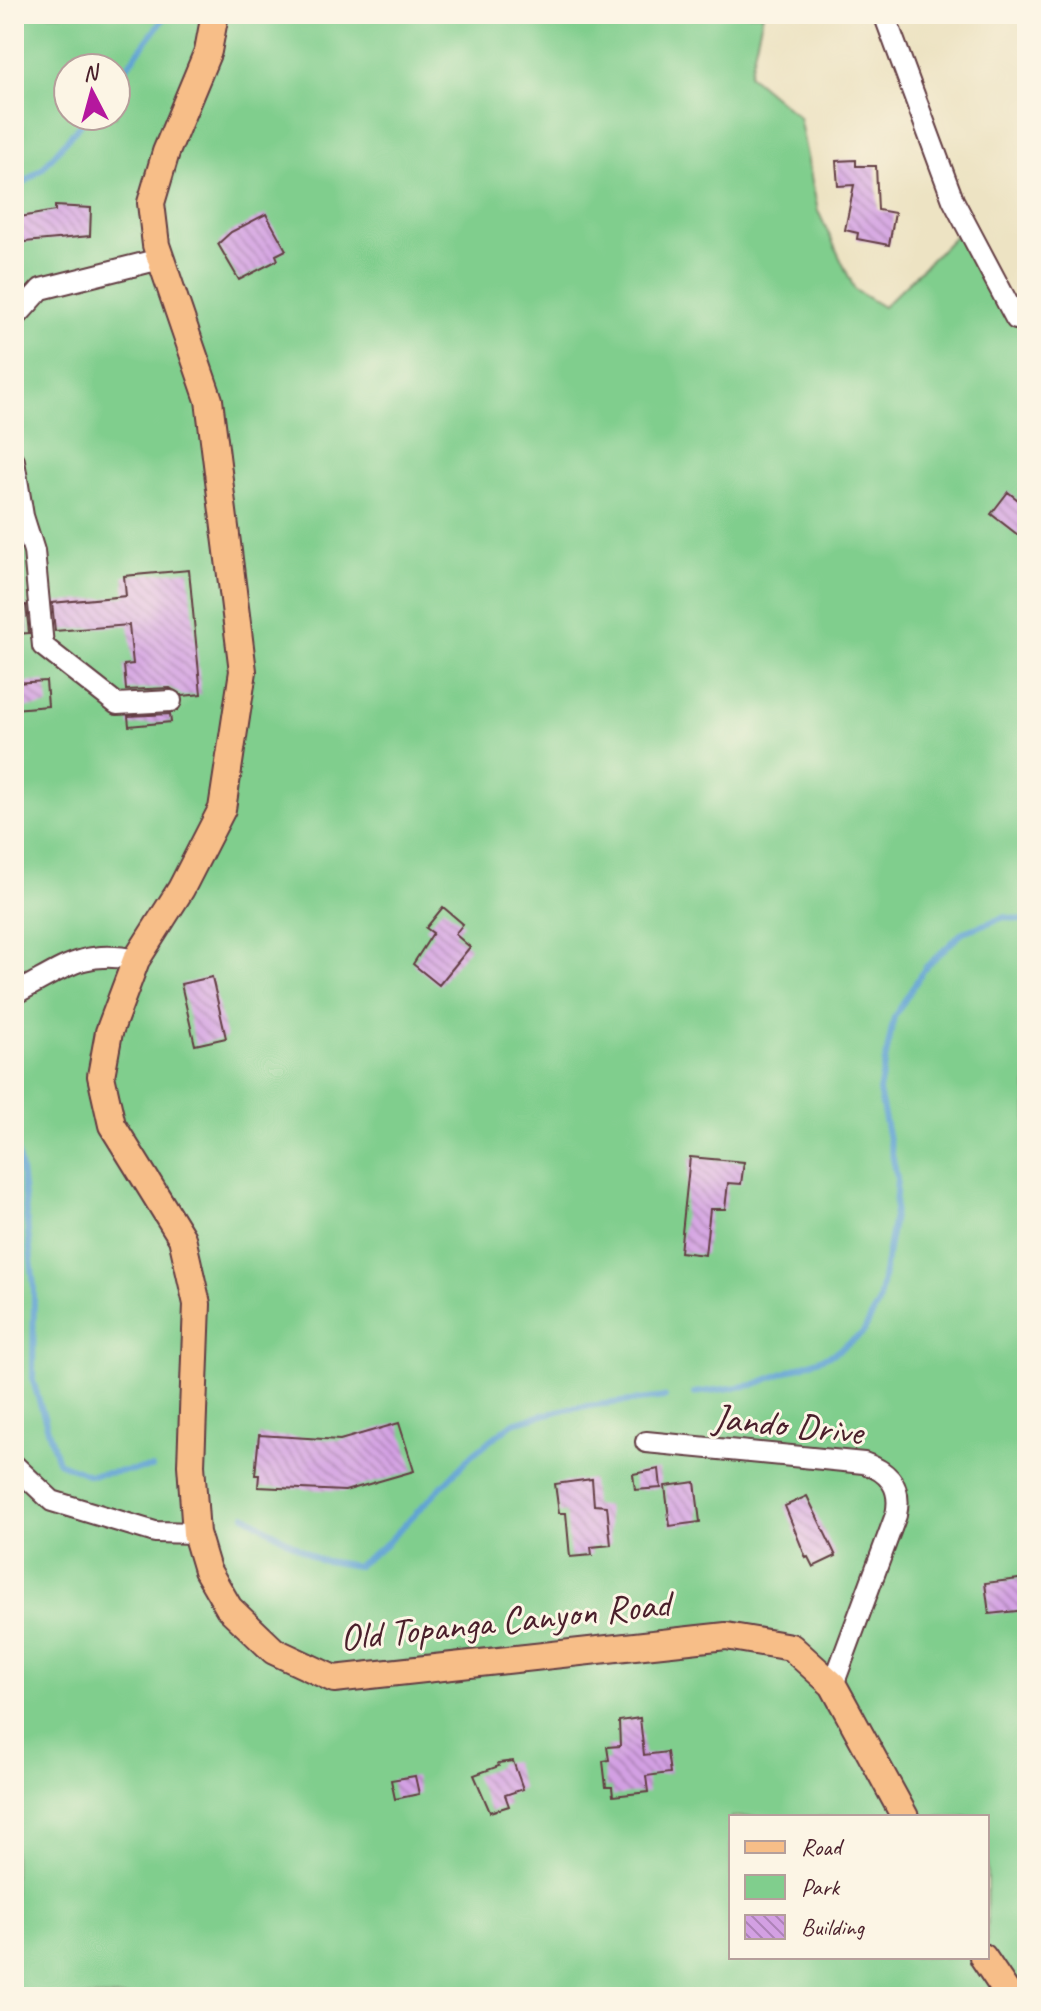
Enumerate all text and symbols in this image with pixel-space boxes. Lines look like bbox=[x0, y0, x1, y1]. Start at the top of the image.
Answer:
north arrow bbox=[52, 52, 132, 132]
text: N bbox=[82, 58, 102, 88]
street label: Jando Drive bbox=[709, 1393, 868, 1456]
street label: Old Topanga Canyon Road bbox=[338, 1579, 678, 1661]
legend bbox=[729, 1815, 989, 1959]
text: Road bbox=[801, 1832, 845, 1862]
text: Park bbox=[801, 1872, 841, 1902]
text: Building bbox=[801, 1912, 866, 1942]

